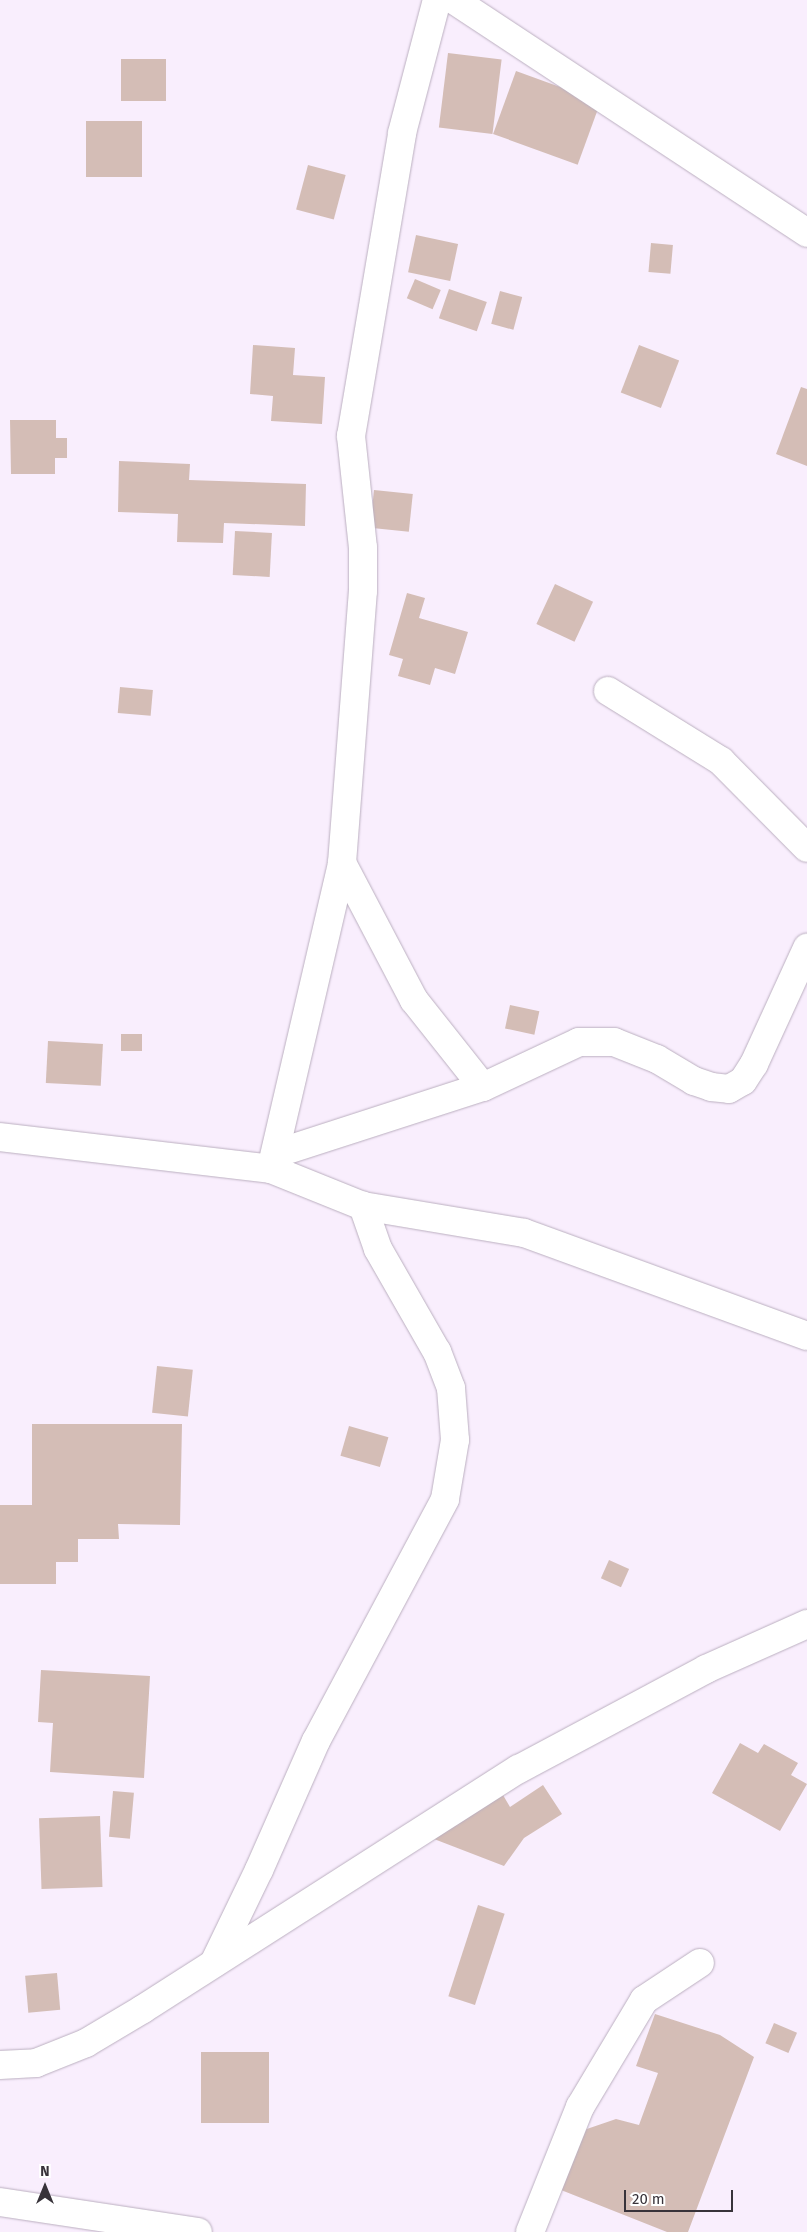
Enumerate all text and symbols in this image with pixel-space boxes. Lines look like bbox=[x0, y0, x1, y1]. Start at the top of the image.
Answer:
north arrow bbox=[20, 2162, 70, 2212]
text: N bbox=[40, 2163, 50, 2180]
scale bar bbox=[627, 2180, 736, 2212]
text: 20 m bbox=[632, 2190, 665, 2208]

